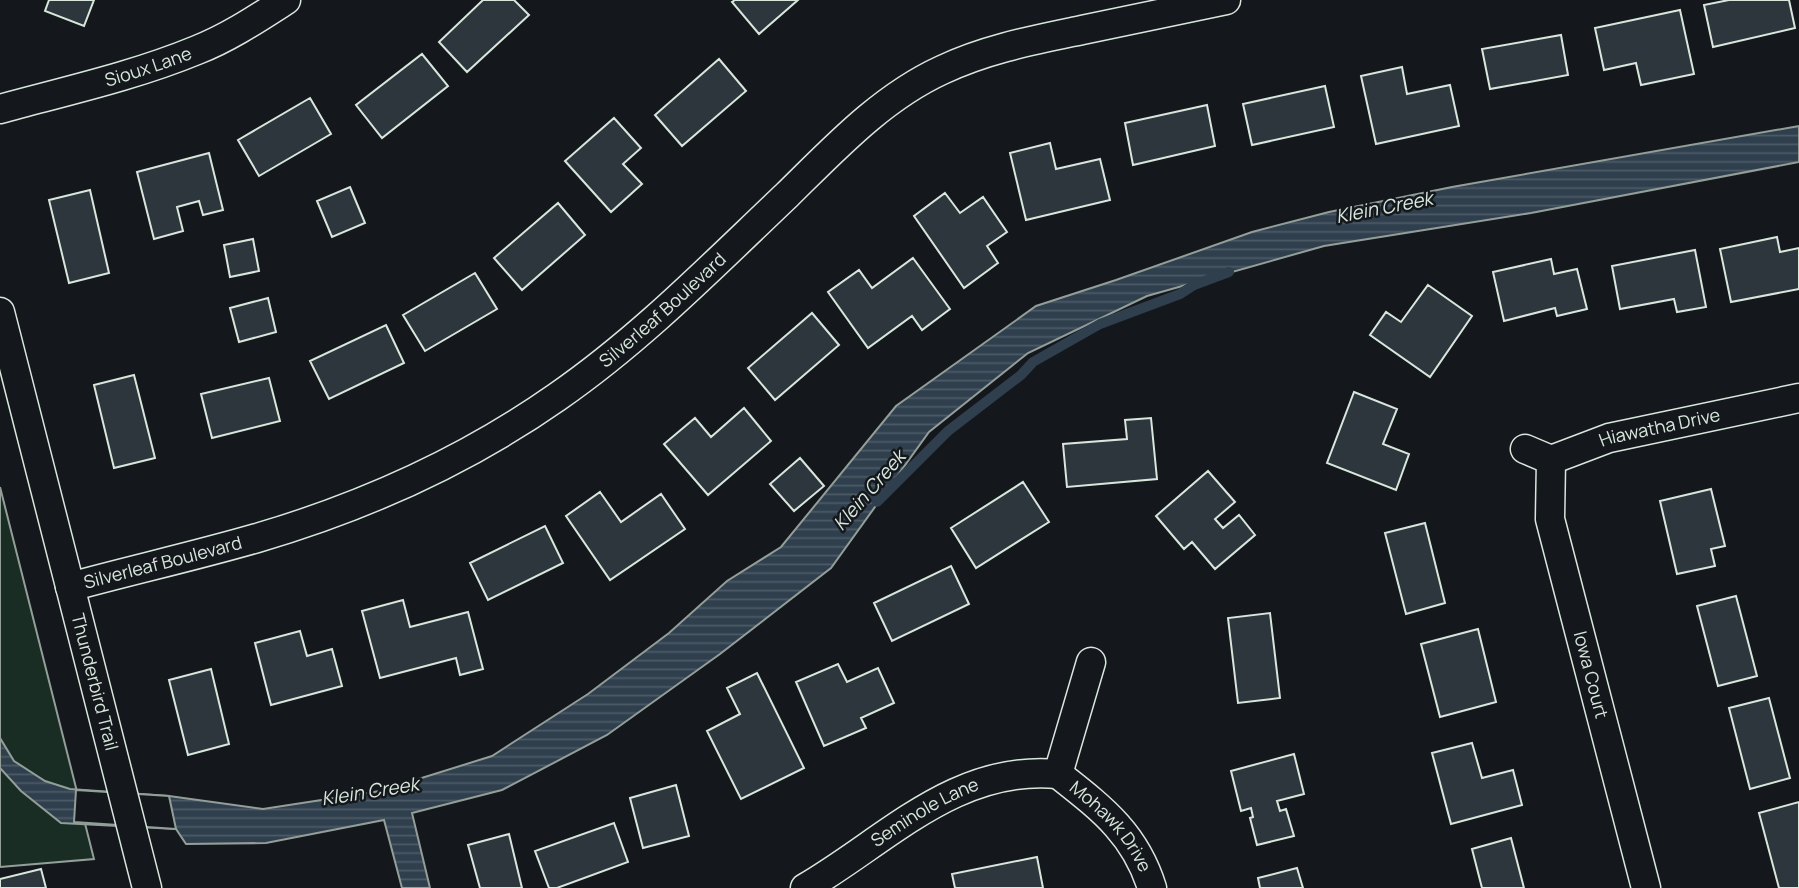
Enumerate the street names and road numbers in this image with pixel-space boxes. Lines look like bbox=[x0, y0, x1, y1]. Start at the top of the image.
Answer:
street label: Sioux Lane bbox=[102, 40, 195, 91]
street label: Silverleaf Boulevard bbox=[594, 247, 731, 372]
street label: Hiawatha Drive bbox=[1595, 402, 1722, 452]
street label: Silverleaf Boulevard bbox=[81, 530, 244, 594]
street label: Thunderbird Trail bbox=[66, 611, 124, 753]
street label: Iowa Court bbox=[1569, 628, 1614, 721]
street label: Seminole Lane bbox=[866, 772, 982, 852]
street label: Mohawk Drive bbox=[1065, 775, 1158, 875]

